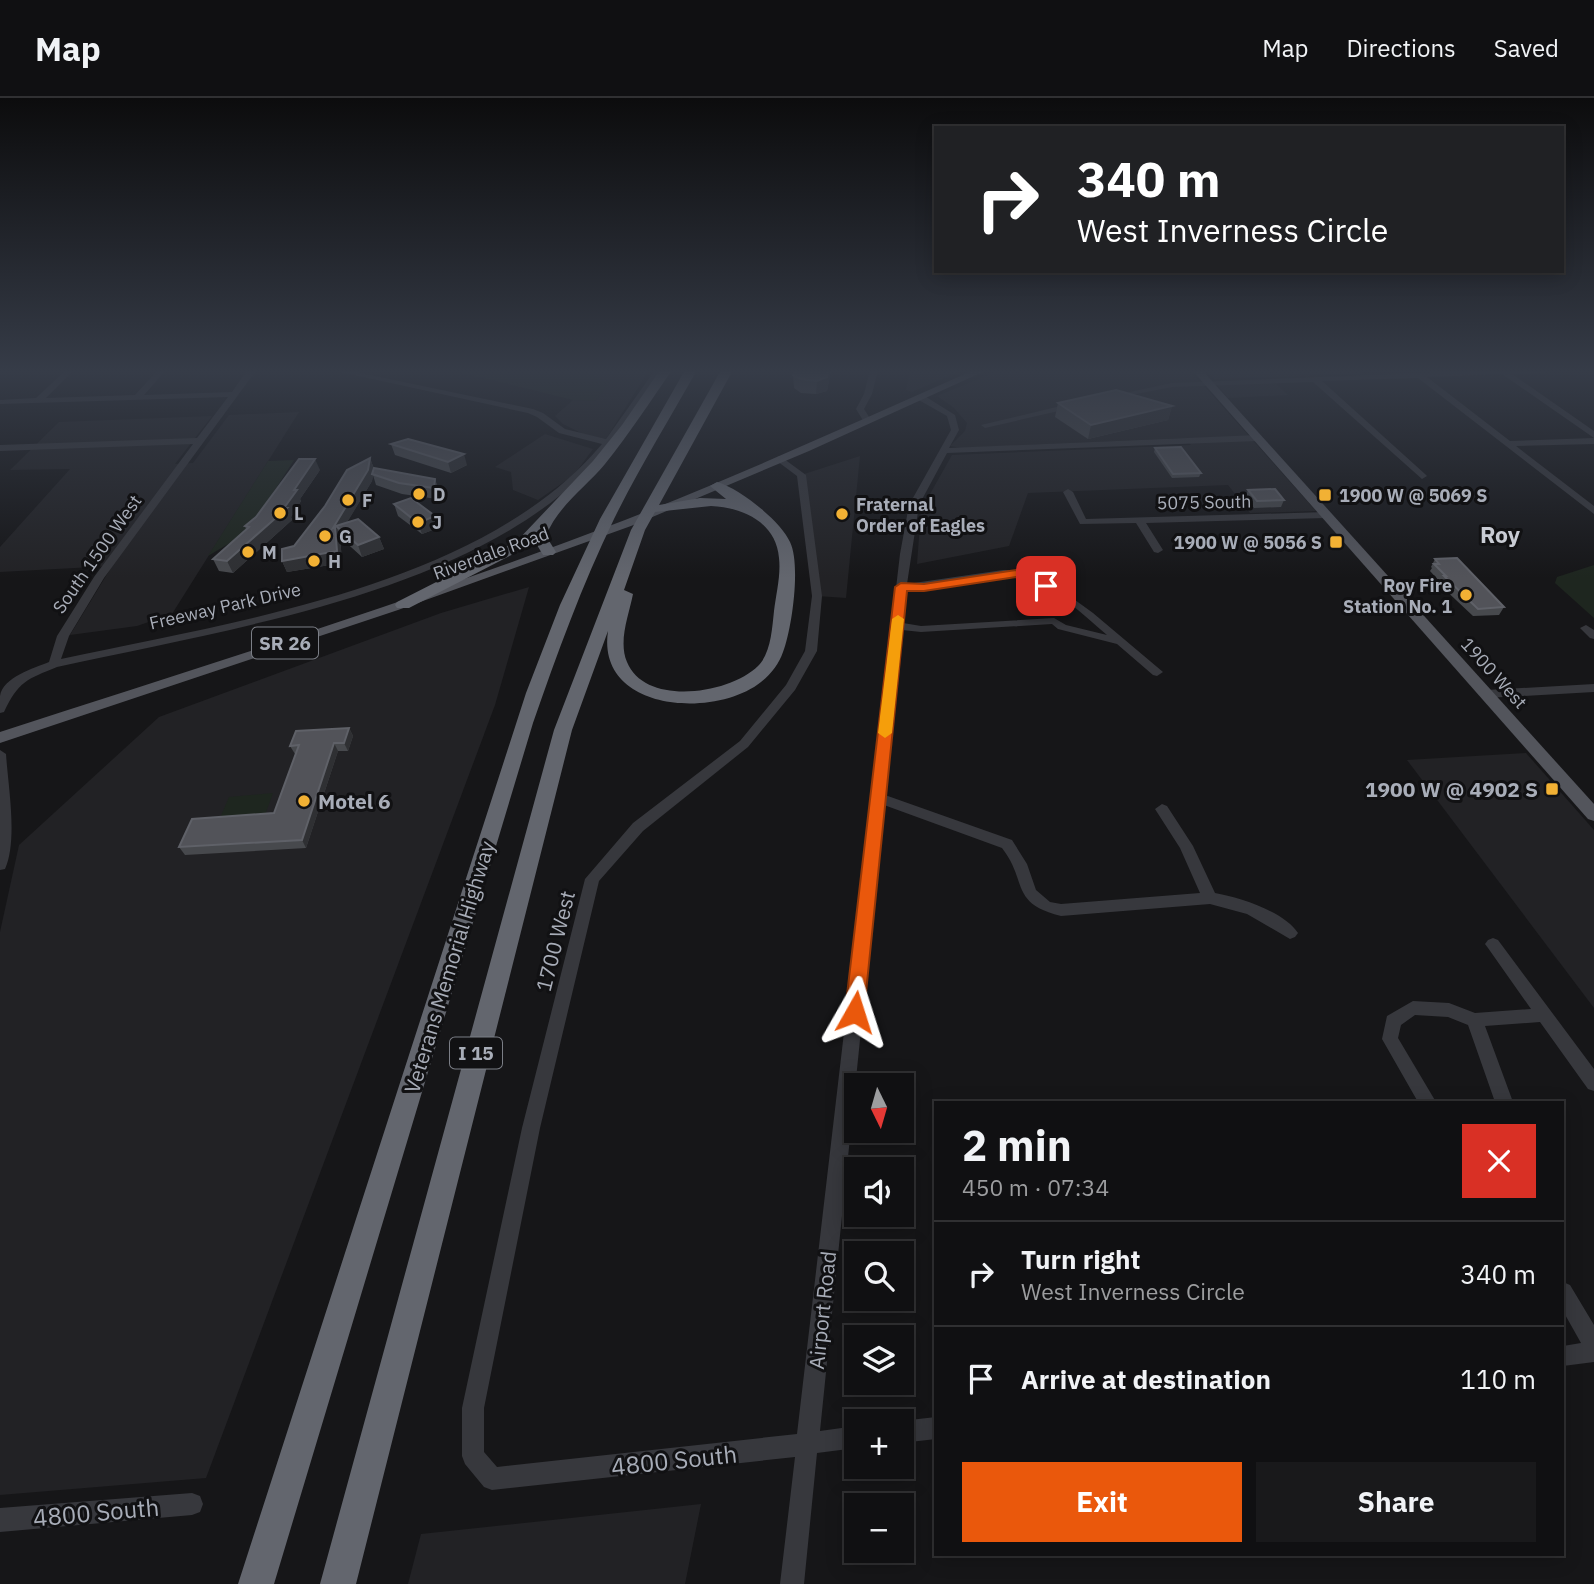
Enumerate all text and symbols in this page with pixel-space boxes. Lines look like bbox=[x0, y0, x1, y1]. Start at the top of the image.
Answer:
text: Map bbox=[35, 27, 101, 70]
text: Map bbox=[1262, 32, 1308, 64]
text: Directions bbox=[1346, 32, 1456, 64]
text: Saved bbox=[1494, 32, 1559, 64]
text: 340 m bbox=[1077, 147, 1221, 210]
icon: right bbox=[962, 154, 1053, 245]
text: West Inverness Circle bbox=[1077, 209, 1388, 251]
place label: D bbox=[433, 483, 446, 506]
place label: 1900 W @ 5069 S bbox=[1339, 484, 1487, 507]
marker: D bbox=[411, 486, 427, 502]
marker: 1900 W @ 5069 S bbox=[1317, 487, 1333, 503]
place label: F bbox=[362, 489, 373, 512]
street label: South 1500 West bbox=[48, 490, 146, 618]
street label: 5075 South bbox=[1156, 490, 1252, 514]
marker: F bbox=[340, 492, 356, 508]
place label: Fraternal Order of Eagles bbox=[856, 493, 985, 537]
place label: L bbox=[294, 502, 304, 525]
marker: L bbox=[272, 505, 288, 521]
marker: Fraternal Order of Eagles bbox=[834, 506, 850, 522]
place label: J bbox=[432, 511, 442, 534]
marker: J bbox=[410, 514, 426, 530]
district label: Roy bbox=[1480, 519, 1521, 549]
street label: Riverdale Road bbox=[430, 521, 552, 585]
place label: G bbox=[339, 525, 352, 548]
marker: G bbox=[317, 528, 333, 544]
place label: 1900 W @ 5056 S bbox=[1174, 531, 1322, 554]
marker: 1900 W @ 5056 S bbox=[1328, 534, 1344, 550]
place label: M bbox=[262, 541, 277, 564]
marker: M bbox=[240, 544, 256, 560]
place label: H bbox=[328, 550, 341, 573]
marker: H bbox=[306, 553, 322, 569]
pin bbox=[1016, 556, 1076, 616]
icon: arrive bbox=[1027, 567, 1065, 605]
place label: Roy Fire Station No. 1 bbox=[1343, 574, 1452, 618]
street label: Freeway Park Drive bbox=[147, 577, 303, 635]
marker: Roy Fire Station No. 1 bbox=[1458, 587, 1474, 603]
road number: SR 26 bbox=[252, 628, 318, 658]
street label: 1900 West bbox=[1456, 633, 1532, 713]
place label: 1900 W @ 4902 S bbox=[1365, 775, 1538, 803]
marker: 1900 W @ 4902 S bbox=[1544, 781, 1560, 797]
place label: Motel 6 bbox=[318, 787, 391, 815]
marker: Motel 6 bbox=[296, 793, 312, 809]
street label: Veterans Memorial Highway bbox=[397, 837, 501, 1097]
street label: 1700 West bbox=[529, 888, 581, 994]
position arrow bbox=[818, 975, 892, 1049]
road number: I 15 bbox=[450, 1037, 502, 1068]
north arrow bbox=[844, 1073, 914, 1143]
map controls bbox=[844, 1073, 914, 1563]
text: 2 min bbox=[962, 1118, 1072, 1173]
button: close bbox=[1462, 1124, 1536, 1198]
button: sound bbox=[844, 1157, 914, 1227]
text: 450 m · 07:34 bbox=[962, 1172, 1109, 1202]
button: search bbox=[844, 1241, 914, 1311]
text: Turn right bbox=[1021, 1242, 1140, 1276]
street label: Airport Road bbox=[802, 1249, 842, 1371]
icon: right bbox=[962, 1255, 1000, 1293]
text: 340 m bbox=[1460, 1257, 1536, 1291]
text: West Inverness Circle bbox=[1021, 1276, 1245, 1306]
button: layers bbox=[844, 1325, 914, 1395]
icon: arrive bbox=[962, 1360, 1000, 1398]
text: Arrive at destination bbox=[1021, 1362, 1271, 1396]
text: 110 m bbox=[1460, 1362, 1536, 1396]
button: + bbox=[844, 1409, 914, 1479]
street label: 4800 South bbox=[610, 1437, 738, 1483]
button: Exit bbox=[962, 1462, 1242, 1542]
button: Share bbox=[1256, 1462, 1536, 1542]
street label: 4800 South bbox=[32, 1491, 160, 1533]
button: − bbox=[844, 1493, 914, 1563]

